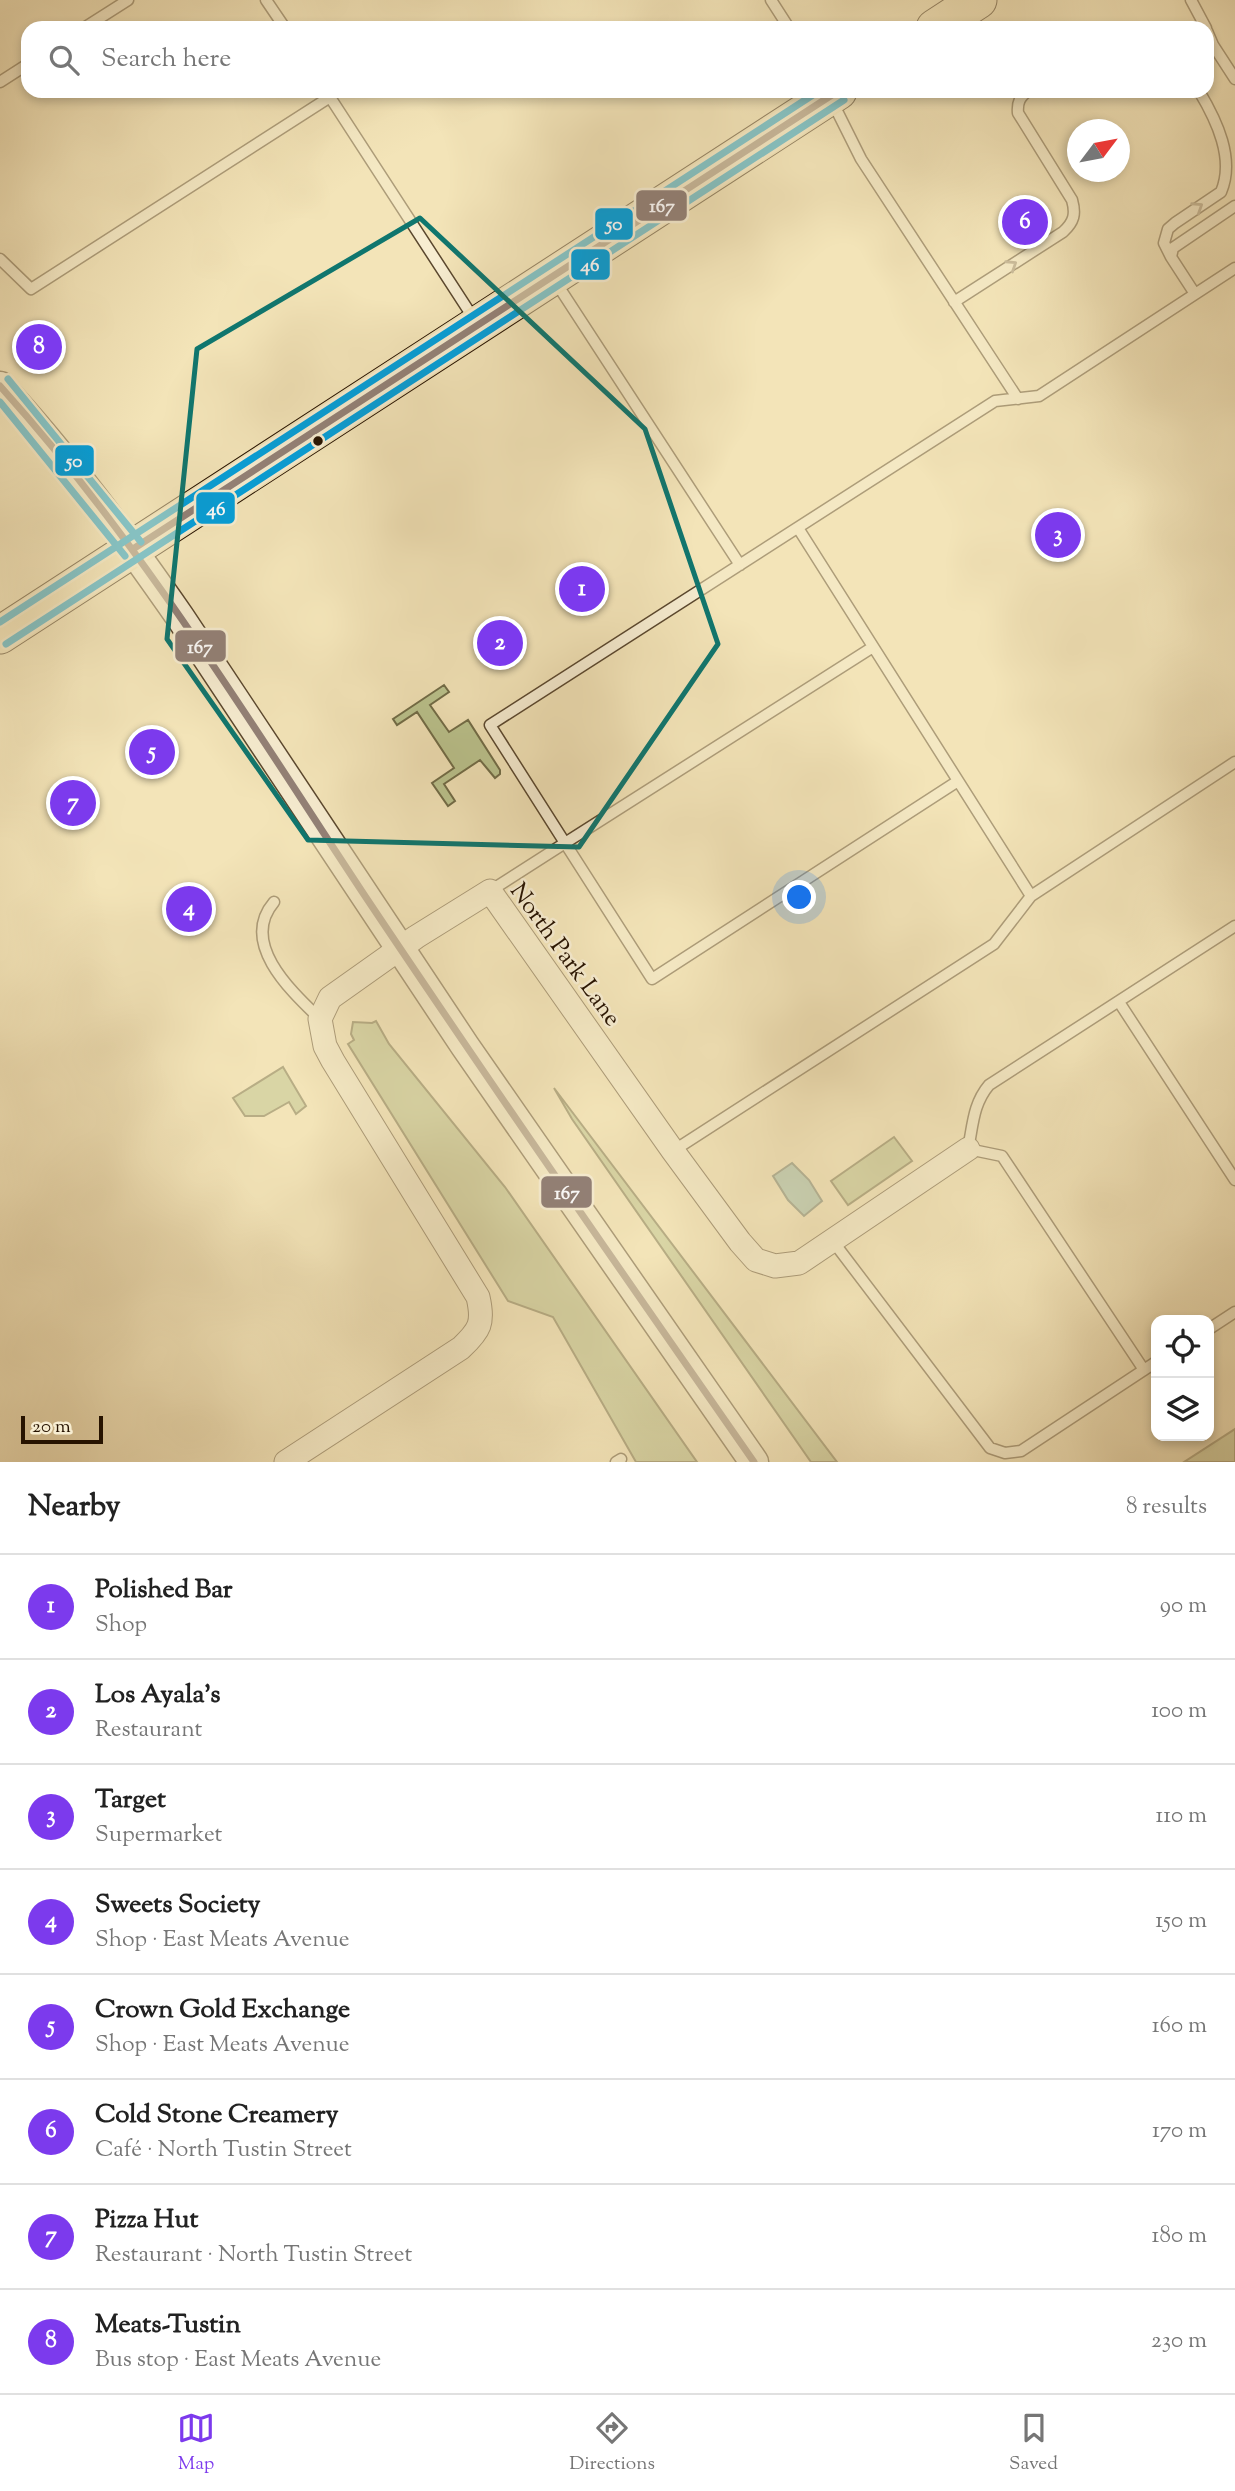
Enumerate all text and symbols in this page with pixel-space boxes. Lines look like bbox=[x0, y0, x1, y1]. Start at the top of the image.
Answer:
search box bbox=[21, 21, 1214, 98]
icon: search bbox=[45, 41, 83, 79]
text: Search here bbox=[101, 41, 231, 78]
north arrow bbox=[1067, 119, 1130, 182]
line badge: 167 bbox=[635, 189, 688, 222]
text: 167 bbox=[649, 194, 675, 221]
pin: 6 bbox=[1002, 196, 1048, 248]
one-way arrow bbox=[1190, 203, 1203, 216]
line badge: 50 bbox=[594, 207, 634, 241]
text: 50 bbox=[604, 212, 622, 239]
line badge: 46 bbox=[570, 248, 611, 281]
text: 46 bbox=[580, 253, 599, 280]
one-way arrow bbox=[1004, 260, 1017, 273]
pin: 8 bbox=[16, 321, 62, 373]
unlabelled marker bbox=[311, 434, 325, 448]
line badge: 50 bbox=[54, 444, 95, 477]
text: 50 bbox=[64, 449, 82, 476]
line badge: 46 bbox=[195, 491, 236, 525]
text: 46 bbox=[206, 497, 225, 524]
pin: 3 bbox=[1035, 509, 1081, 561]
pin: 1 bbox=[559, 563, 605, 615]
pin: 2 bbox=[477, 617, 523, 669]
line badge: 167 bbox=[174, 629, 227, 663]
text: 167 bbox=[187, 635, 213, 662]
pin: 5 bbox=[129, 726, 175, 778]
pin: 7 bbox=[50, 777, 96, 829]
street label: North Park Lane bbox=[501, 876, 628, 1034]
your location bbox=[782, 880, 816, 914]
pin: 4 bbox=[166, 883, 212, 935]
line badge: 167 bbox=[540, 1175, 593, 1209]
text: 167 bbox=[554, 1181, 580, 1208]
map controls bbox=[1151, 1315, 1214, 1441]
button: locate bbox=[1151, 1315, 1214, 1378]
button: layers bbox=[1151, 1378, 1214, 1441]
scale bar bbox=[21, 1413, 103, 1445]
text: 20 m bbox=[32, 1414, 71, 1441]
text: Nearby bbox=[28, 1486, 120, 1529]
text: 8 results bbox=[1126, 1491, 1207, 1524]
text: Polished Bar bbox=[95, 1572, 233, 1609]
text: 1 bbox=[47, 1590, 55, 1623]
text: 90 m bbox=[1160, 1590, 1207, 1623]
text: Shop bbox=[95, 1609, 147, 1642]
text: Los Ayala's bbox=[95, 1677, 220, 1714]
text: 2 bbox=[46, 1695, 56, 1728]
text: 100 m bbox=[1151, 1695, 1207, 1728]
text: Restaurant bbox=[95, 1714, 202, 1747]
text: Target bbox=[95, 1782, 166, 1819]
text: 3 bbox=[46, 1800, 56, 1833]
text: 110 m bbox=[1156, 1800, 1207, 1833]
text: Supermarket bbox=[95, 1819, 222, 1852]
text: Sweets Society bbox=[95, 1887, 261, 1924]
text: 4 bbox=[45, 1905, 57, 1938]
text: 150 m bbox=[1155, 1905, 1207, 1938]
text: Shop · East Meats Avenue bbox=[95, 1924, 350, 1957]
text: Crown Gold Exchange bbox=[95, 1992, 350, 2029]
text: 5 bbox=[47, 2010, 55, 2043]
text: 160 m bbox=[1152, 2010, 1207, 2043]
text: Shop · East Meats Avenue bbox=[95, 2029, 350, 2062]
text: Cold Stone Creamery bbox=[95, 2097, 338, 2134]
text: 6 bbox=[45, 2115, 57, 2148]
text: 170 m bbox=[1152, 2115, 1207, 2148]
text: Café · North Tustin Street bbox=[95, 2134, 352, 2167]
text: Pizza Hut bbox=[95, 2202, 198, 2239]
text: 7 bbox=[45, 2220, 57, 2253]
text: 180 m bbox=[1152, 2220, 1207, 2253]
text: Restaurant · North Tustin Street bbox=[95, 2239, 412, 2272]
text: Meats-Tustin bbox=[95, 2307, 241, 2344]
text: 8 bbox=[45, 2325, 57, 2358]
text: 230 m bbox=[1151, 2325, 1207, 2358]
text: Bus stop · East Meats Avenue bbox=[95, 2344, 381, 2377]
tab: Map bbox=[177, 2409, 215, 2478]
tab: Directions bbox=[569, 2409, 655, 2478]
tab: Saved bbox=[1009, 2409, 1058, 2478]

